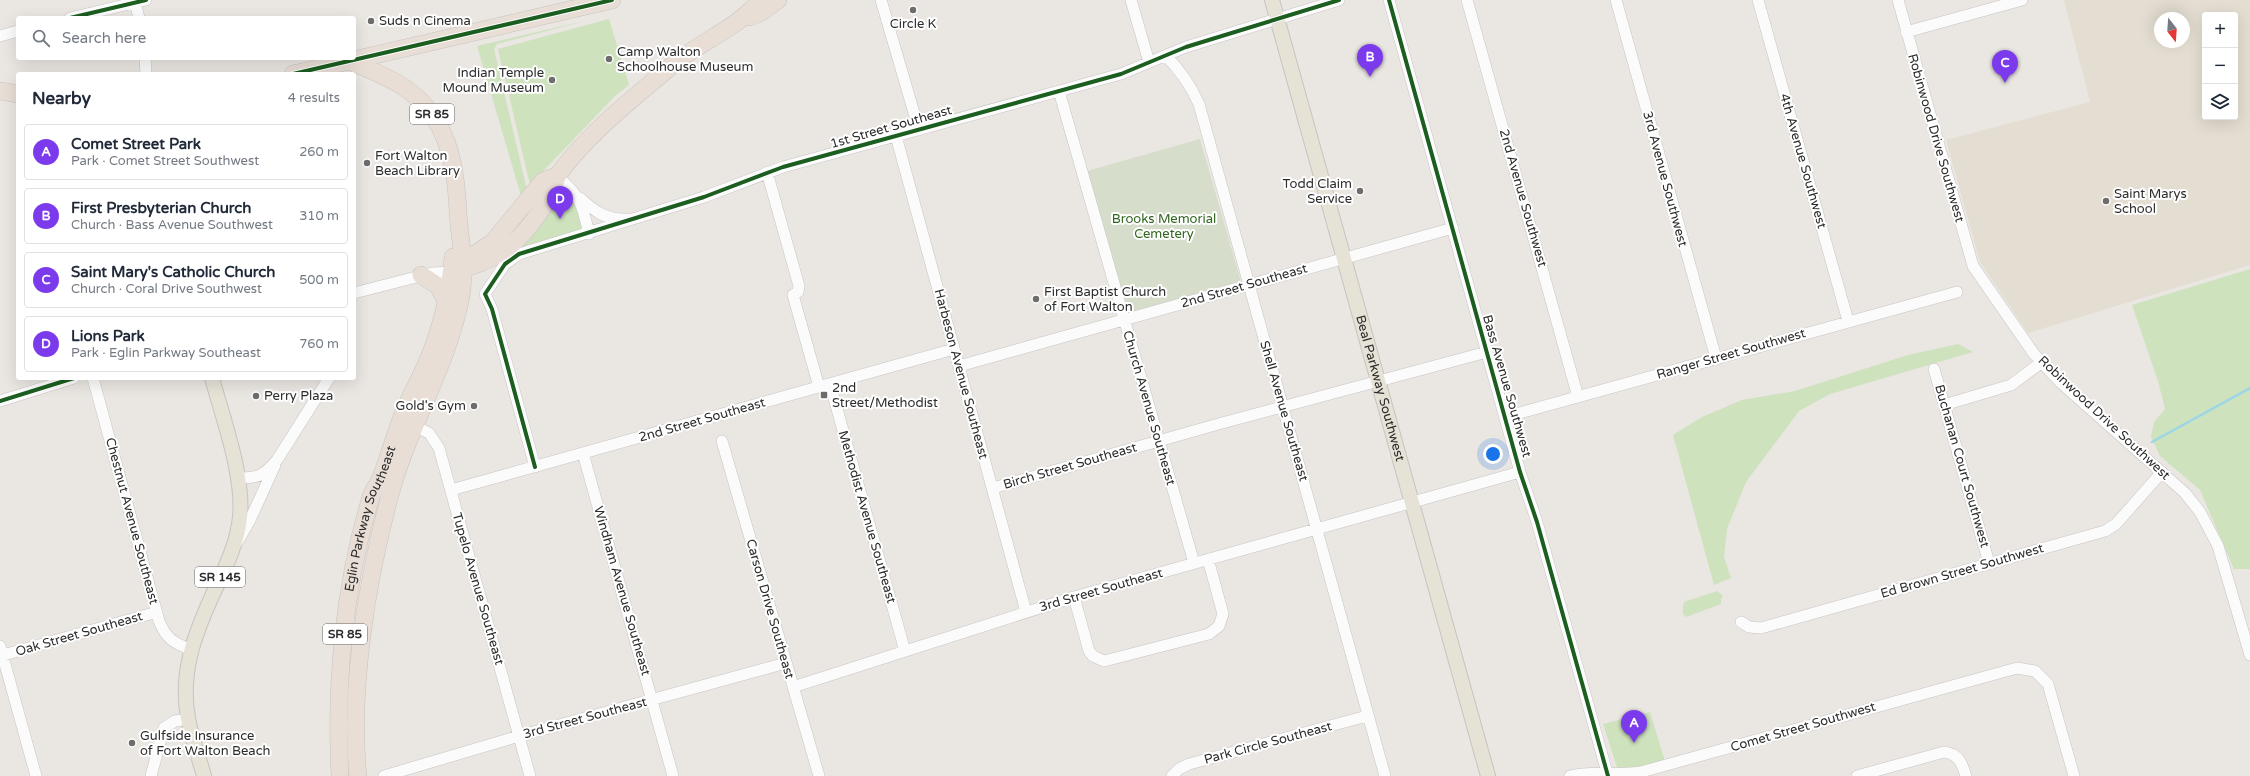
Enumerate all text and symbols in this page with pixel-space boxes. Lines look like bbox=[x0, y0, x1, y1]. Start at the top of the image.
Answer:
marker: Circle K bbox=[908, 5, 918, 15]
north arrow bbox=[2154, 12, 2190, 48]
map controls bbox=[2202, 12, 2238, 120]
button: + bbox=[2202, 12, 2238, 48]
place label: Suds n Cinema bbox=[379, 13, 471, 29]
search box bbox=[16, 16, 356, 60]
marker: Suds n Cinema bbox=[366, 16, 376, 26]
place label: Circle K bbox=[890, 16, 937, 32]
icon: search bbox=[30, 27, 52, 49]
text: Search here bbox=[62, 29, 146, 47]
place label: Camp Walton Schoolhouse Museum bbox=[617, 44, 753, 75]
pin: B bbox=[1357, 44, 1383, 77]
button: − bbox=[2202, 48, 2238, 84]
pin: C bbox=[1992, 50, 2018, 83]
street label: Robinwood Drive Southwest bbox=[1904, 52, 1968, 224]
marker: Camp Walton Schoolhouse Museum bbox=[604, 54, 614, 64]
place label: Indian Temple Mound Museum bbox=[443, 65, 544, 96]
marker: Indian Temple Mound Museum bbox=[547, 75, 557, 85]
button: layers bbox=[2202, 84, 2238, 120]
text: Nearby bbox=[32, 88, 91, 109]
text: 4 results bbox=[288, 90, 340, 106]
street label: 4th Avenue Southwest bbox=[1776, 92, 1830, 230]
street label: 1st Street Southeast bbox=[828, 102, 954, 152]
road number: SR 85 bbox=[410, 104, 454, 124]
street label: 3rd Avenue Southwest bbox=[1639, 109, 1691, 249]
street label: 2nd Avenue Southwest bbox=[1496, 127, 1550, 269]
text: Comet Street Park bbox=[71, 135, 201, 153]
text: A bbox=[41, 144, 51, 160]
text: 260 m bbox=[299, 144, 339, 160]
place label: Fort Walton Beach Library bbox=[375, 148, 460, 179]
text: Park · Comet Street Southwest bbox=[71, 153, 259, 169]
marker: Fort Walton Beach Library bbox=[362, 158, 372, 168]
place label: Todd Claim Service bbox=[1282, 176, 1352, 207]
pin: D bbox=[547, 186, 573, 219]
marker: Todd Claim Service bbox=[1355, 186, 1365, 196]
place label: Saint Marys School bbox=[2114, 186, 2187, 217]
marker: Saint Marys School bbox=[2101, 196, 2111, 206]
text: First Presbyterian Church bbox=[71, 199, 251, 217]
text: B bbox=[41, 208, 51, 224]
text: 310 m bbox=[299, 208, 339, 224]
park label: Brooks Memorial Cemetery bbox=[1112, 211, 1216, 242]
text: Church · Bass Avenue Southwest bbox=[71, 217, 273, 233]
street label: 2nd Street Southeast bbox=[1179, 260, 1309, 312]
text: Saint Mary's Catholic Church bbox=[71, 263, 275, 281]
text: C bbox=[41, 272, 51, 288]
text: 500 m bbox=[299, 272, 339, 288]
text: Church · Coral Drive Southwest bbox=[71, 281, 262, 297]
place label: First Baptist Church of Fort Walton bbox=[1044, 284, 1166, 315]
street label: Harbeson Avenue Southeast bbox=[931, 287, 991, 461]
marker: First Baptist Church of Fort Walton bbox=[1031, 294, 1041, 304]
street label: Beal Parkway Southwest bbox=[1352, 313, 1408, 463]
street label: Bass Avenue Southwest bbox=[1479, 313, 1535, 459]
street label: Ranger Street Southwest bbox=[1655, 325, 1807, 383]
text: Lions Park bbox=[71, 327, 145, 345]
street label: Church Avenue Southeast bbox=[1119, 329, 1179, 487]
text: D bbox=[41, 336, 51, 352]
text: 760 m bbox=[299, 336, 339, 352]
street label: Shell Avenue Southeast bbox=[1256, 339, 1312, 483]
text: Park · Eglin Parkway Southeast bbox=[71, 345, 261, 361]
street label: Robinwood Drive Southwest bbox=[2035, 353, 2173, 483]
place label: 2nd Street/Methodist bbox=[832, 380, 938, 411]
street label: Buchanan Court Southwest bbox=[1931, 383, 1993, 549]
place label: Perry Plaza bbox=[264, 388, 333, 404]
marker: 2nd Street/Methodist bbox=[819, 390, 829, 400]
marker: Perry Plaza bbox=[251, 391, 261, 401]
street label: 2nd Street Southeast bbox=[637, 394, 767, 446]
place label: Gold's Gym bbox=[396, 398, 466, 414]
marker: Gold's Gym bbox=[469, 401, 479, 411]
street label: Methodist Avenue Southeast bbox=[835, 429, 899, 605]
street label: Chestnut Avenue Southeast bbox=[102, 436, 162, 606]
street label: Birch Street Southeast bbox=[1001, 439, 1139, 493]
street label: Eglin Parkway Southeast bbox=[341, 444, 399, 593]
your location bbox=[1483, 444, 1503, 464]
street label: Windham Avenue Southeast bbox=[590, 505, 654, 678]
street label: Tupelo Avenue Southeast bbox=[449, 511, 507, 667]
street label: Carson Drive Southeast bbox=[742, 537, 798, 681]
street label: Ed Brown Street Southwest bbox=[1879, 540, 2045, 602]
street label: 3rd Street Southeast bbox=[1037, 565, 1165, 615]
road number: SR 145 bbox=[195, 567, 245, 587]
street label: Oak Street Southeast bbox=[14, 608, 144, 660]
road number: SR 85 bbox=[323, 624, 367, 644]
street label: 3rd Street Southeast bbox=[521, 694, 649, 742]
street label: Comet Street Southwest bbox=[1729, 699, 1877, 755]
pin: A bbox=[1621, 710, 1647, 743]
street label: Park Circle Southeast bbox=[1202, 718, 1334, 768]
place label: Gulfside Insurance of Fort Walton Beach bbox=[140, 728, 271, 759]
marker: Gulfside Insurance of Fort Walton Beach bbox=[127, 738, 137, 748]

